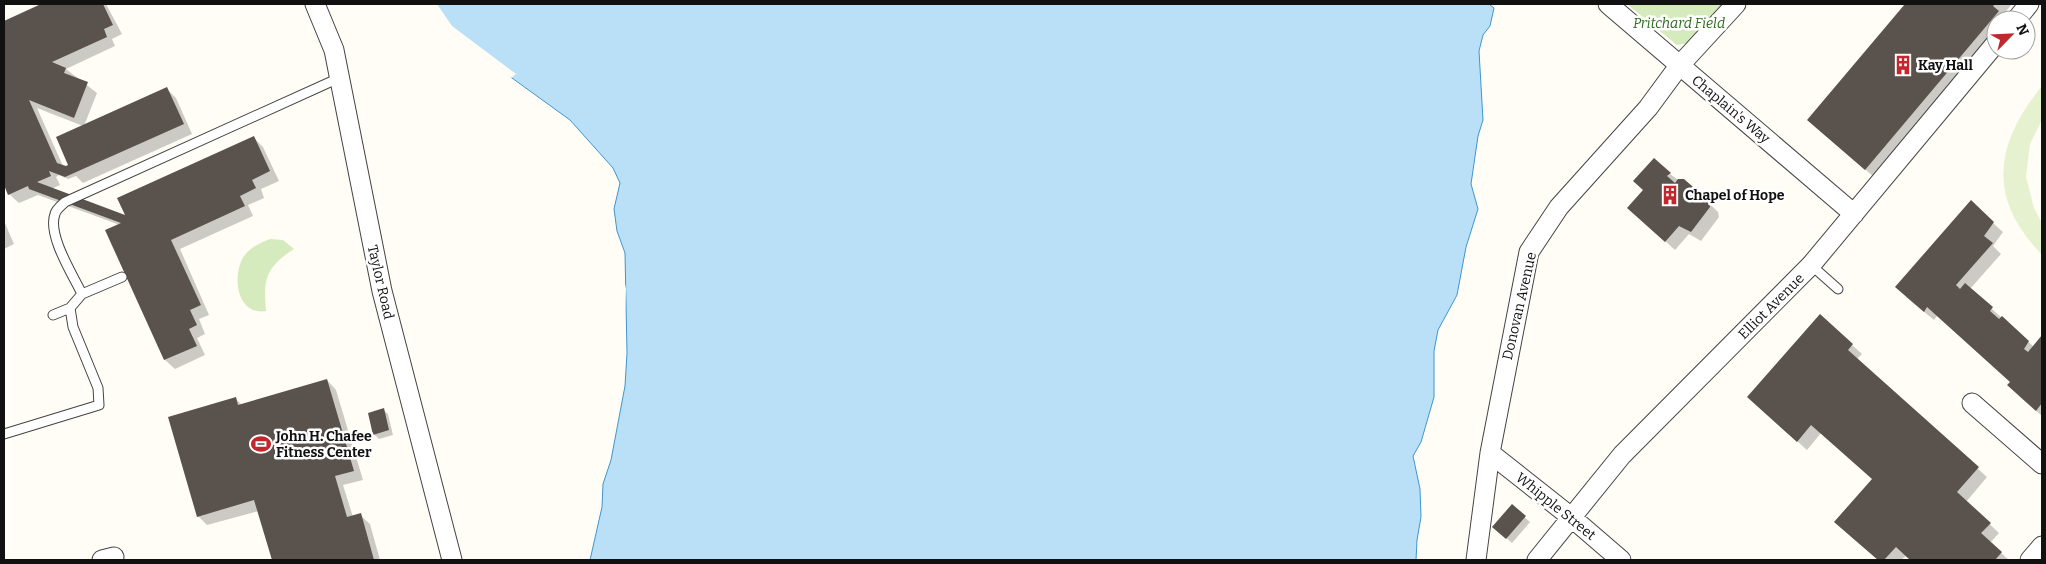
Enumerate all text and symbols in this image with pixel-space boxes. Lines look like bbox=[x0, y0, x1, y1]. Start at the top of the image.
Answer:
north arrow bbox=[1986, 10, 2036, 60]
park label: Pritchard Field bbox=[1633, 15, 1725, 32]
text: N bbox=[2012, 22, 2032, 38]
building icon: Kay Hall bbox=[1892, 54, 1914, 76]
place label: Kay Hall bbox=[1918, 57, 1973, 74]
street label: Chaplain's Way bbox=[1688, 72, 1774, 147]
building icon: Chapel of Hope bbox=[1659, 184, 1681, 206]
place label: Chapel of Hope bbox=[1685, 187, 1785, 204]
street label: Taylor Road bbox=[364, 243, 397, 321]
street label: Donovan Avenue bbox=[1499, 250, 1540, 362]
street label: Elliot Avenue bbox=[1735, 270, 1808, 343]
place label: John H. Chafee Fitness Center bbox=[275, 428, 372, 461]
sports icon: John H. Chafee Fitness Center bbox=[250, 433, 272, 455]
street label: Whipple Street bbox=[1512, 469, 1599, 544]

